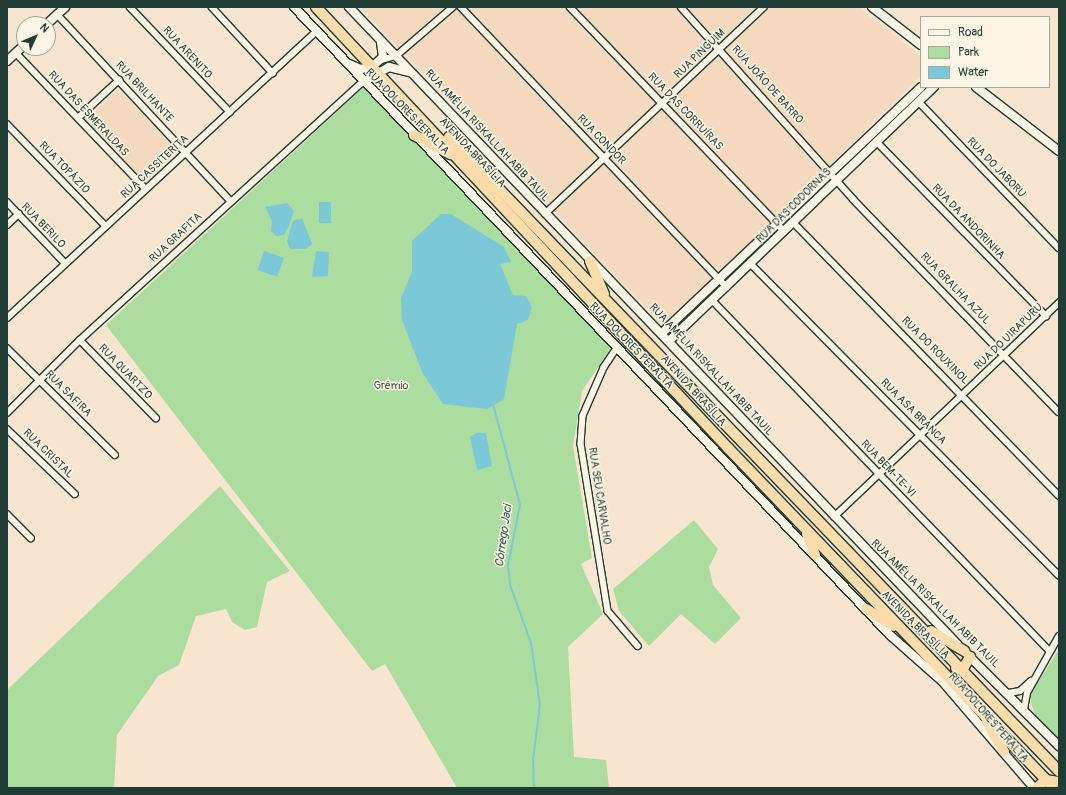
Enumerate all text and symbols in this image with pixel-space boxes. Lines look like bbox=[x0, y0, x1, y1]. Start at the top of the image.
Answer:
north arrow bbox=[16, 16, 56, 56]
legend bbox=[920, 16, 1050, 88]
text: N bbox=[37, 21, 52, 35]
street label: RUA ARENITO bbox=[160, 24, 214, 82]
text: Road bbox=[958, 25, 983, 40]
street label: RUA PINGUIM bbox=[672, 27, 728, 81]
street label: RUA JOÃO DE BARRO bbox=[729, 43, 805, 127]
text: Park bbox=[958, 45, 979, 60]
street label: RUA BRILHANTE bbox=[112, 59, 176, 125]
text: Water bbox=[958, 65, 989, 80]
street label: RUA DOLORES PERALTA bbox=[362, 66, 452, 158]
street label: RUA AMÉLIA RISKALLAH ABIB TAUIL bbox=[422, 67, 552, 205]
street label: RUA DAS ESMERALDAS bbox=[45, 69, 131, 159]
street label: RUA DAS CORRUÍRAS bbox=[645, 71, 725, 153]
street label: RUA CONDOR bbox=[574, 112, 628, 168]
street label: AVENIDA BRASÍLIA bbox=[436, 115, 508, 191]
street label: RUA CASSITERITA bbox=[119, 132, 191, 202]
street label: RUA DO JABORU bbox=[964, 135, 1028, 201]
street label: RUA TOPÁZIO bbox=[36, 139, 92, 197]
street label: RUA DAS CODORNAS bbox=[754, 166, 834, 246]
street label: RUA DA ANDORINHA bbox=[929, 182, 1007, 262]
street label: RUA BERILO bbox=[18, 201, 68, 251]
street label: RUA GRAFITA bbox=[147, 210, 205, 266]
street label: RUA GRALHA AZUL bbox=[917, 250, 993, 328]
street label: RUA DOLORES PERALTA bbox=[586, 300, 676, 392]
street label: RUA AMÉLIA RISKALLAH ABIB TAUIL bbox=[646, 301, 776, 439]
street label: RUA DO UIRAPURU bbox=[972, 301, 1046, 373]
street label: RUA DO ROUXINOL bbox=[898, 314, 972, 388]
street label: RUA QUARTZO bbox=[95, 342, 155, 402]
street label: AVENIDA BRASÍLIA bbox=[658, 353, 728, 429]
street label: RUA SAFIRA bbox=[42, 368, 94, 420]
street label: RUA ASA BRANCA bbox=[877, 376, 949, 448]
park label: Grêmio bbox=[374, 379, 408, 393]
street label: RUA CRISTAL bbox=[20, 427, 76, 481]
street label: RUA BEM-TE-VI bbox=[858, 438, 918, 500]
street label: RUA SEU CARVALHO bbox=[585, 446, 613, 546]
water label: Córrego Jaci bbox=[492, 504, 516, 568]
street label: RUA AMÉLIA RISKALLAH ABIB TAUIL bbox=[868, 537, 1002, 671]
street label: AVENIDA BRASÍLIA bbox=[878, 588, 952, 662]
street label: RUA DOLORES PERALTA bbox=[945, 670, 1031, 766]

